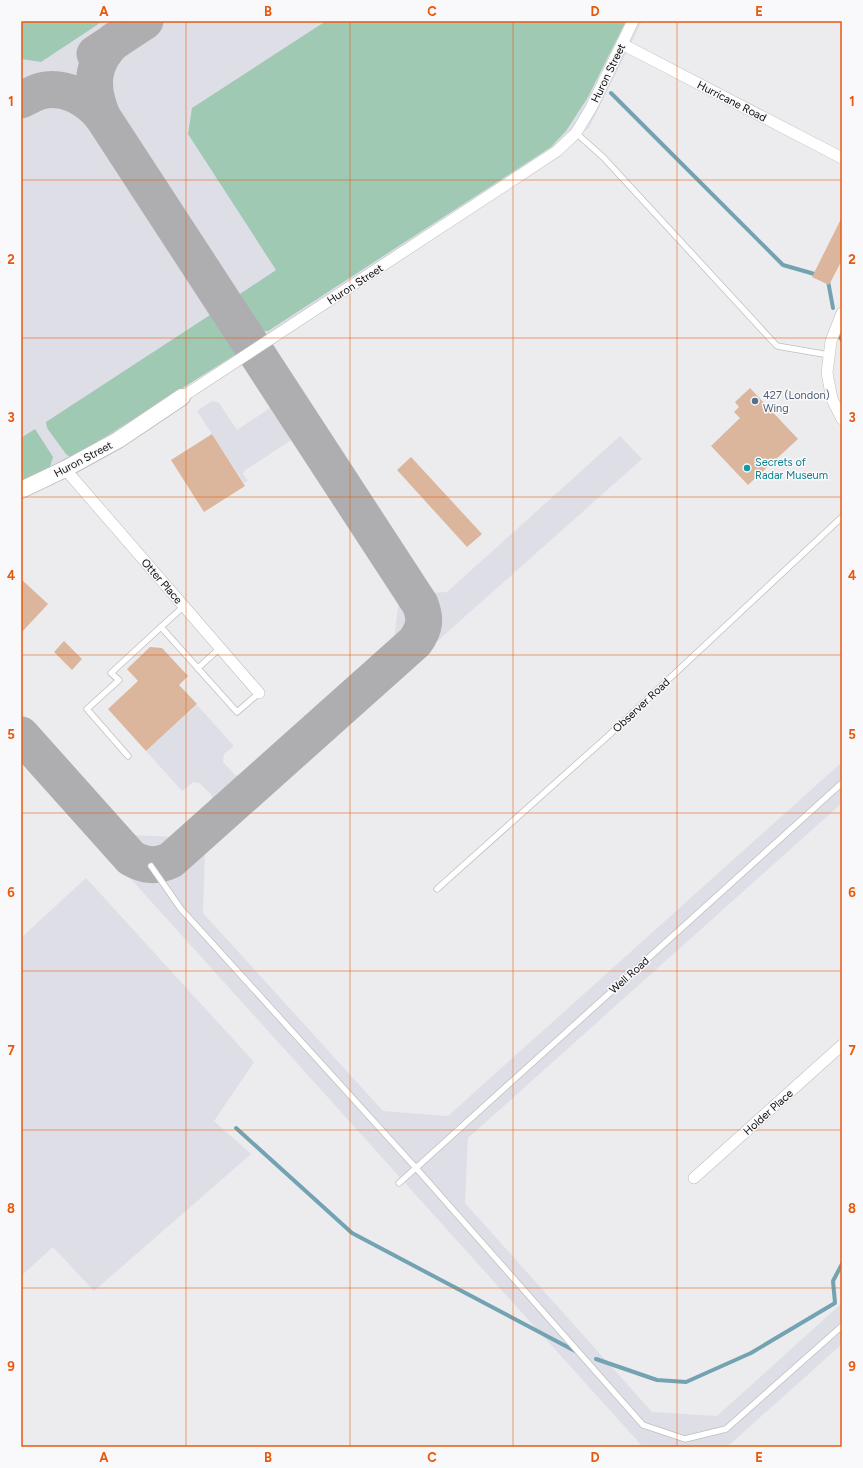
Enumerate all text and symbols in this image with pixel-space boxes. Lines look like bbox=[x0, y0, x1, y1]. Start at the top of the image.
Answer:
text: A bbox=[99, 4, 109, 19]
text: B bbox=[264, 4, 272, 19]
text: C bbox=[427, 4, 437, 19]
text: D bbox=[590, 4, 600, 19]
text: E bbox=[755, 4, 763, 19]
street label: Huron Street bbox=[589, 42, 628, 105]
street label: Hurricane Road bbox=[695, 78, 769, 125]
text: 1 bbox=[8, 94, 14, 109]
text: 1 bbox=[849, 94, 855, 109]
text: 2 bbox=[7, 252, 15, 267]
text: 2 bbox=[848, 252, 856, 267]
street label: Huron Street bbox=[325, 261, 386, 307]
place label: 427 (London) Wing bbox=[763, 389, 830, 415]
marker: 427 (London) Wing bbox=[750, 396, 760, 406]
text: 3 bbox=[7, 410, 15, 425]
text: 3 bbox=[848, 410, 856, 425]
street label: Huron Street bbox=[52, 439, 115, 480]
place label: Secrets of Radar Museum bbox=[755, 456, 828, 482]
marker: Secrets of Radar Museum bbox=[742, 463, 752, 473]
street label: Otter Place bbox=[138, 556, 185, 607]
text: 4 bbox=[7, 568, 15, 583]
text: 4 bbox=[848, 568, 856, 583]
street label: Observer Road bbox=[610, 676, 673, 735]
text: 5 bbox=[7, 727, 15, 742]
text: 5 bbox=[848, 727, 856, 742]
text: 6 bbox=[7, 885, 15, 900]
text: 6 bbox=[848, 885, 856, 900]
street label: Well Road bbox=[607, 954, 652, 997]
text: 7 bbox=[7, 1043, 15, 1058]
text: 7 bbox=[848, 1043, 856, 1058]
street label: Holder Place bbox=[741, 1087, 796, 1138]
text: 8 bbox=[7, 1201, 15, 1216]
text: 8 bbox=[848, 1201, 856, 1216]
text: 9 bbox=[7, 1359, 15, 1374]
text: 9 bbox=[848, 1359, 856, 1374]
text: A bbox=[99, 1450, 109, 1465]
text: B bbox=[264, 1450, 272, 1465]
text: C bbox=[427, 1450, 437, 1465]
text: D bbox=[590, 1450, 600, 1465]
text: E bbox=[755, 1450, 763, 1465]

